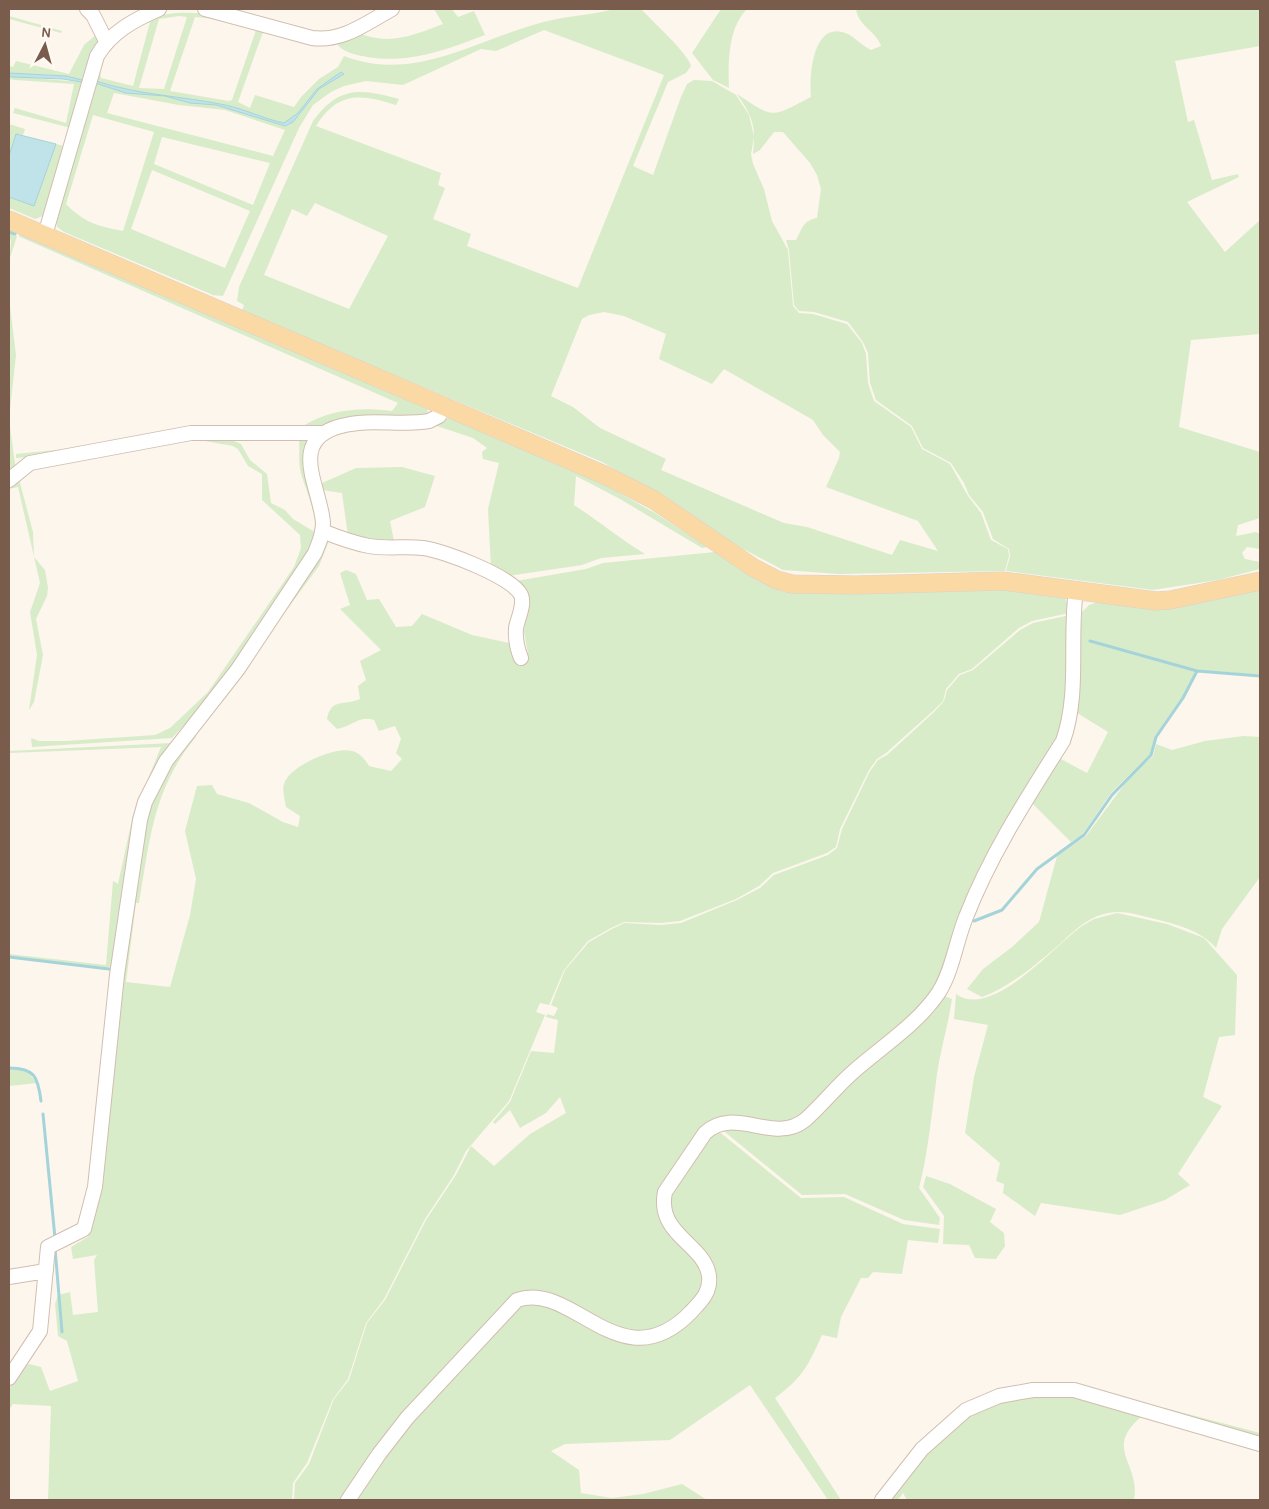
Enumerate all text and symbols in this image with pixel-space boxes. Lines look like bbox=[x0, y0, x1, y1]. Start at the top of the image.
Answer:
north arrow bbox=[20, 20, 70, 70]
text: N bbox=[40, 24, 52, 42]

